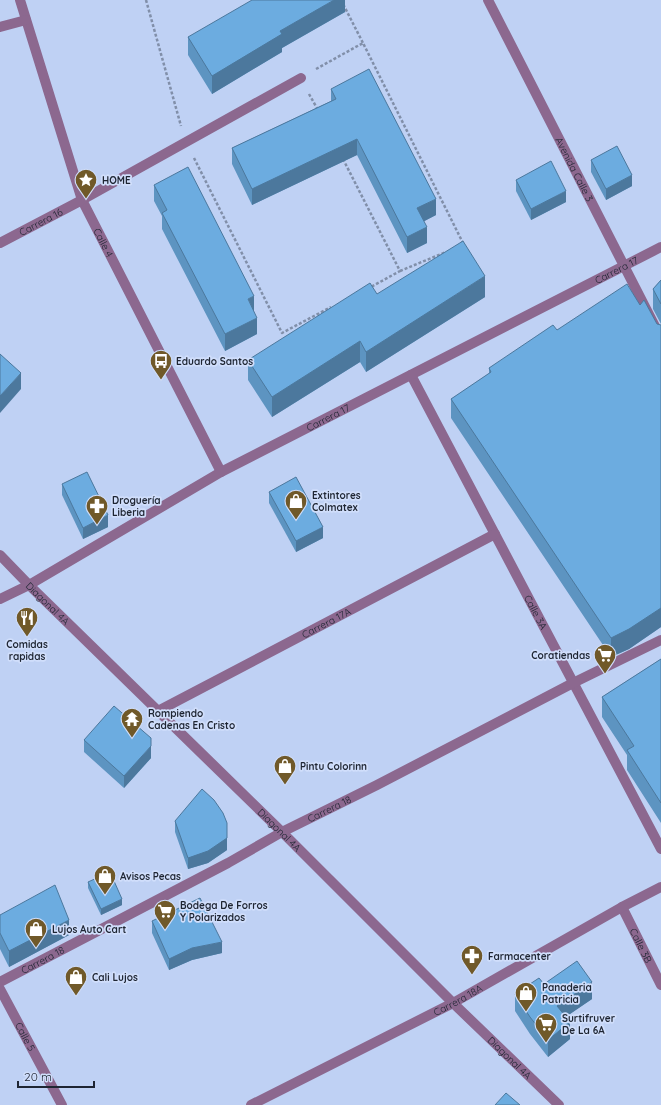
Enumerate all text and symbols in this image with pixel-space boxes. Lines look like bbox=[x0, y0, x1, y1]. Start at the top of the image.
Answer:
street label: Avenida Calle 3 bbox=[552, 135, 596, 204]
place icon: HOME bbox=[73, 167, 99, 200]
place label: HOME bbox=[102, 174, 131, 187]
street label: Carrera 16 bbox=[17, 205, 66, 239]
street label: Calle 4 bbox=[90, 226, 116, 259]
street label: Carrera 17 bbox=[593, 254, 640, 287]
bus stop icon: Eduardo Santos bbox=[148, 348, 174, 381]
place label: Eduardo Santos bbox=[176, 355, 253, 368]
street label: Carrera 17 bbox=[304, 401, 352, 434]
shop icon: Extintores Colmatex bbox=[283, 488, 309, 521]
place label: Extintores Colmatex bbox=[312, 489, 361, 514]
pharmacy icon: Droguería Liberia bbox=[84, 493, 110, 526]
place label: Droguería Liberia bbox=[112, 494, 161, 519]
street label: Diagonal 4A bbox=[23, 579, 72, 628]
street label: Calle 3A bbox=[521, 593, 550, 632]
restaurant icon: Comidas rapidas bbox=[14, 605, 40, 638]
street label: Carrera 17A bbox=[300, 605, 354, 641]
place label: Comidas rapidas bbox=[6, 638, 48, 663]
supermarket icon: Coratiendas bbox=[592, 642, 618, 675]
place label: Coratiendas bbox=[531, 649, 590, 662]
temple icon: Rompiendo Cadenas En Cristo bbox=[119, 706, 145, 739]
place label: Rompiendo Cadenas En Cristo bbox=[148, 707, 235, 732]
shop icon: Pintu Colorinn bbox=[272, 753, 298, 786]
place label: Pintu Colorinn bbox=[300, 760, 367, 773]
street label: Carrera 18 bbox=[305, 793, 353, 825]
street label: Diagonal 4A bbox=[255, 806, 304, 855]
shop icon: Avisos Pecas bbox=[92, 863, 118, 896]
place label: Avisos Pecas bbox=[120, 870, 181, 883]
supermarket icon: Bodega De Forros Y Polarizados bbox=[152, 898, 178, 931]
place label: Bodega De Forros Y Polarizados bbox=[180, 899, 268, 924]
shop icon: Lujos Auto Cart bbox=[23, 916, 49, 949]
place label: Lujos Auto Cart bbox=[52, 923, 126, 936]
street label: Calle 3B bbox=[627, 926, 655, 966]
pharmacy icon: Farmacenter bbox=[459, 943, 485, 976]
street label: Carrera 18 bbox=[19, 944, 67, 977]
place label: Farmacenter bbox=[488, 950, 552, 963]
shop icon: Cali Lujos bbox=[63, 964, 89, 997]
place label: Cali Lujos bbox=[92, 971, 138, 984]
shop icon: Panaderia Patricia bbox=[513, 980, 539, 1013]
street label: Carrera 18A bbox=[431, 981, 485, 1019]
place label: Panaderia Patricia bbox=[542, 981, 592, 1006]
supermarket icon: Surtifruver De La 6A bbox=[533, 1011, 559, 1044]
place label: Surtifruver De La 6A bbox=[562, 1012, 616, 1037]
street label: Calle 5 bbox=[12, 1020, 38, 1054]
street label: Diagonal 4A bbox=[485, 1034, 535, 1083]
scale bar bbox=[18, 1063, 94, 1089]
text: 20 m bbox=[24, 1069, 52, 1084]

